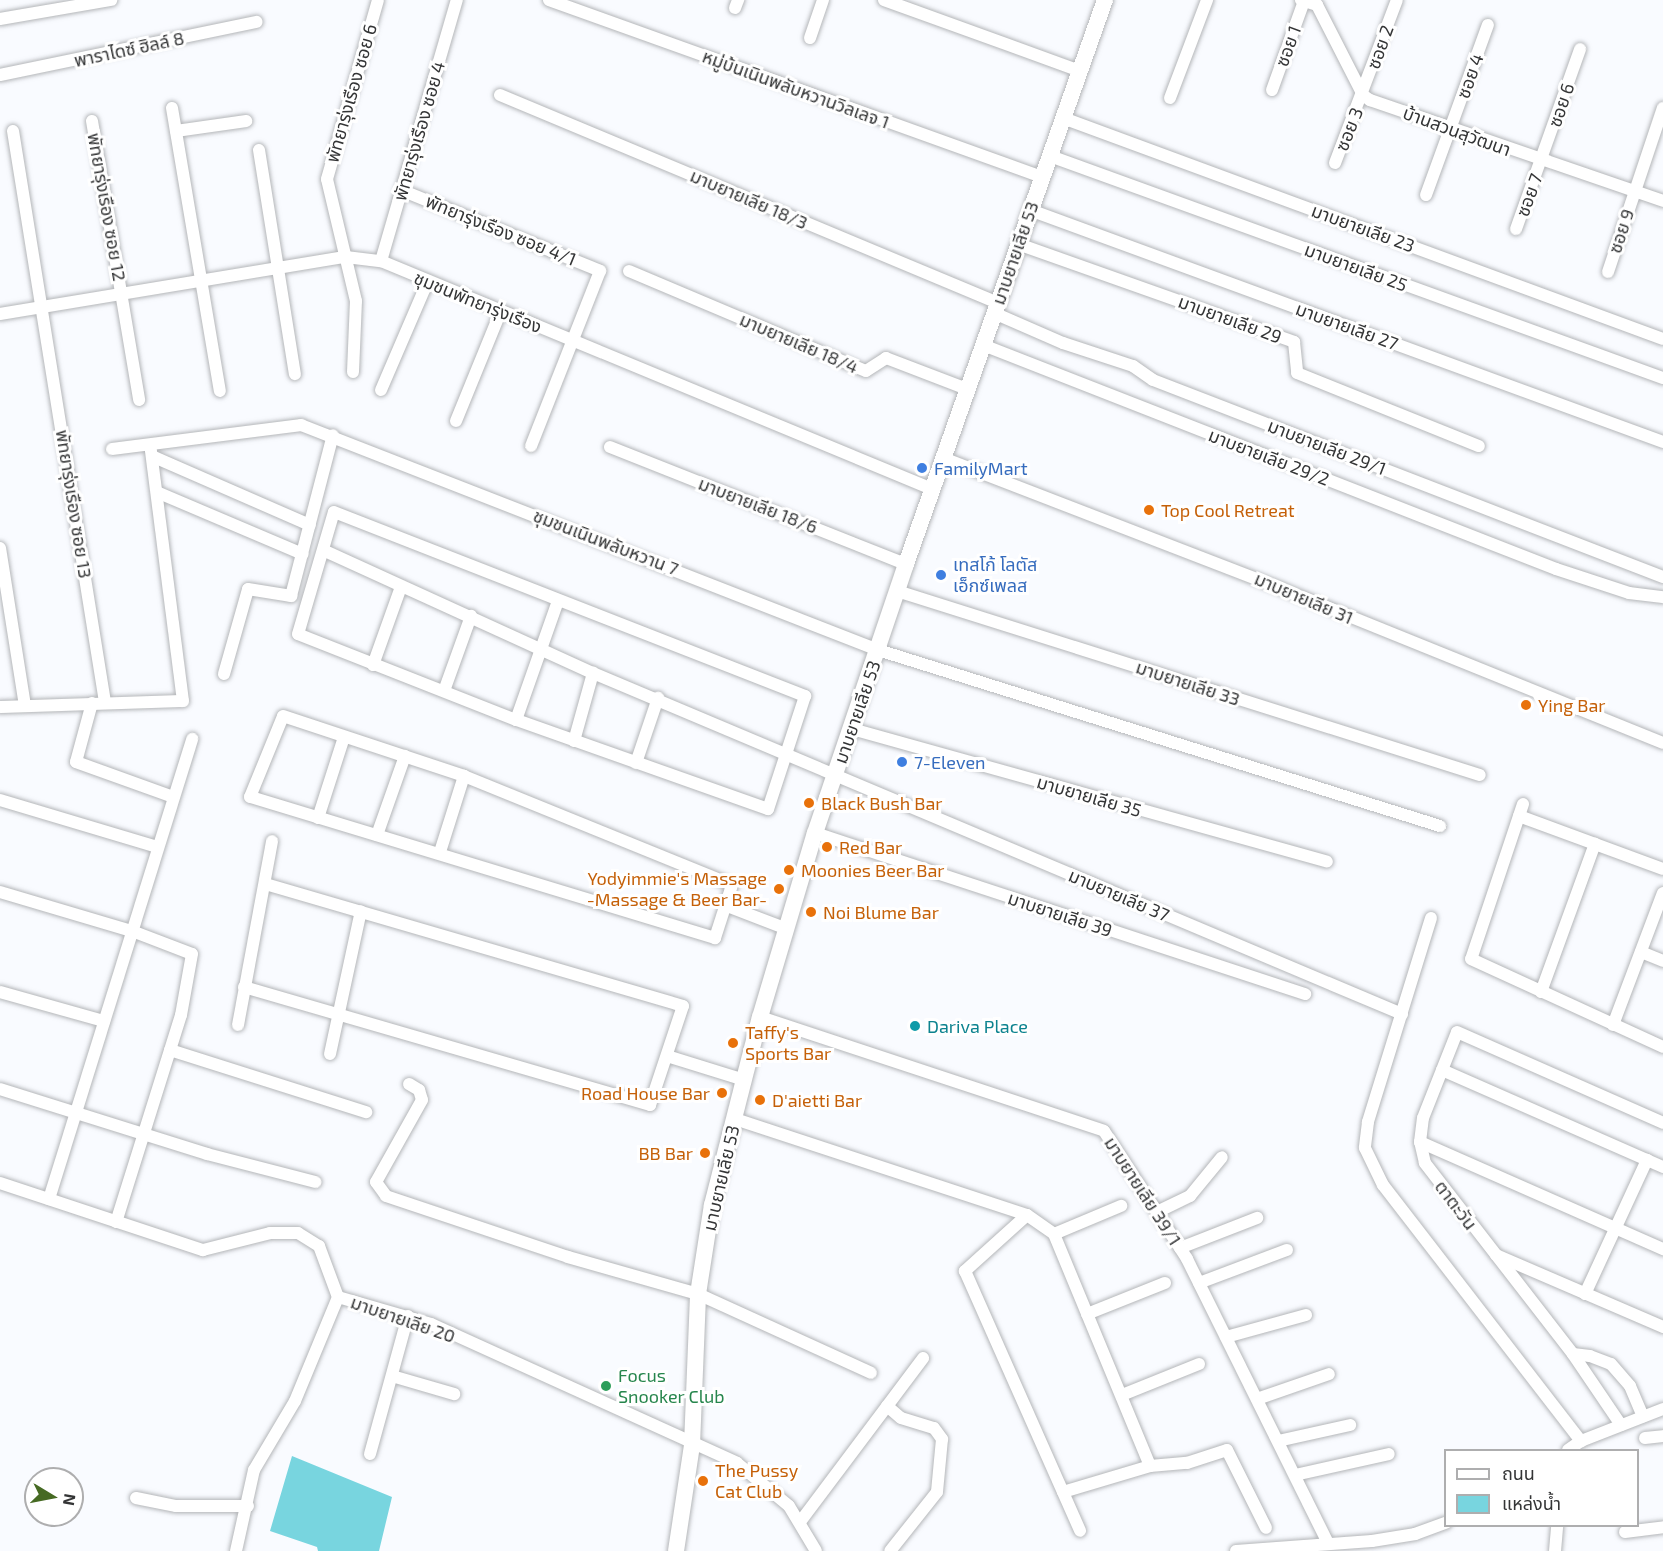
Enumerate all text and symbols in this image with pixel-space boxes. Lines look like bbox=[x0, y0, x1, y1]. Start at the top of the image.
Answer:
street label: พัทยารุ่งเรือง ซอย 6 bbox=[321, 21, 381, 165]
street label: ซอย 1 bbox=[1271, 22, 1305, 70]
street label: ซอย 2 bbox=[1362, 22, 1398, 72]
street label: พาราไดซ์ ฮิลล์ 8 bbox=[72, 27, 186, 71]
street label: หมู่บ้นเนินพลับหวานวิลเลจ 1 bbox=[700, 45, 892, 133]
street label: ซอย 4 bbox=[1452, 51, 1488, 101]
street label: พัทยารุ่งเรือง ซอย 4 bbox=[389, 59, 449, 203]
street label: ซอย 6 bbox=[1543, 80, 1579, 130]
street label: บ้านสวนสุวัฒนา bbox=[1400, 102, 1514, 160]
street label: ซอย 3 bbox=[1331, 104, 1367, 154]
street label: พัทยารุ่งเรือง ซอย 12 bbox=[83, 131, 131, 283]
street label: มาบยายเลีย 18/3 bbox=[687, 165, 811, 233]
street label: ซอย 7 bbox=[1511, 171, 1547, 219]
street label: พัทยารุ่งเรือง ซอย 4/1 bbox=[423, 190, 579, 270]
street label: มาบยายเลีย 53 bbox=[987, 199, 1043, 307]
street label: มาบยายเลีย 23 bbox=[1308, 199, 1418, 257]
street label: ซอย 9 bbox=[1604, 206, 1638, 256]
street label: มาบยายเลีย 25 bbox=[1302, 238, 1410, 296]
street label: ชุมชนพัทยารุ่งเรือง bbox=[411, 267, 545, 337]
street label: มาบยายเลีย 29 bbox=[1175, 290, 1285, 348]
street label: มาบยายเลีย 27 bbox=[1293, 297, 1401, 355]
street label: มาบยายเลีย 18/4 bbox=[737, 308, 861, 378]
street label: มาบยายเลีย 29/1 bbox=[1265, 415, 1389, 479]
street label: มาบยายเลีย 29/2 bbox=[1205, 424, 1333, 490]
street label: พัทยารุ่งเรือง ซอย 13 bbox=[52, 428, 96, 580]
place label: FamilyMart bbox=[934, 457, 1028, 479]
marker: FamilyMart bbox=[915, 461, 929, 475]
street label: มาบยายเลีย 18/6 bbox=[695, 472, 821, 538]
place label: Top Cool Retreat bbox=[1161, 499, 1295, 521]
marker: Top Cool Retreat bbox=[1142, 503, 1156, 517]
street label: ชุมชนเนินพลับหวาน 7 bbox=[530, 504, 682, 580]
place label: เทสโก้ โลตัส เอ็กซ์เพลส bbox=[953, 554, 1037, 596]
marker: เทสโก้ โลตัส เอ็กซ์เพลส bbox=[934, 568, 948, 582]
street label: มาบยายเลีย 31 bbox=[1251, 568, 1357, 628]
street label: มาบยายเลีย 33 bbox=[1133, 656, 1243, 710]
street label: มาบยายเลีย 53 bbox=[829, 658, 885, 766]
place label: Ying Bar bbox=[1538, 694, 1605, 716]
marker: Ying Bar bbox=[1519, 698, 1533, 712]
place label: 7-Eleven bbox=[914, 751, 986, 773]
marker: 7-Eleven bbox=[895, 755, 909, 769]
street label: มาบยายเลีย 35 bbox=[1034, 771, 1144, 821]
place label: Black Bush Bar bbox=[821, 792, 943, 814]
marker: Black Bush Bar bbox=[802, 796, 816, 810]
place label: Red Bar bbox=[839, 836, 902, 858]
marker: Red Bar bbox=[820, 840, 834, 854]
place label: Moonies Beer Bar bbox=[801, 859, 945, 881]
marker: Moonies Beer Bar bbox=[782, 863, 796, 877]
street label: มาบยายเลีย 37 bbox=[1065, 864, 1173, 926]
place label: Yodyimmie's Massage -Massage & Beer Bar- bbox=[586, 868, 767, 910]
marker: Yodyimmie's Massage -Massage & Beer Bar- bbox=[772, 882, 786, 896]
street label: มาบยายเลีย 39 bbox=[1005, 887, 1115, 941]
place label: Noi Blume Bar bbox=[823, 901, 939, 923]
marker: Noi Blume Bar bbox=[804, 905, 818, 919]
place label: Dariva Place bbox=[927, 1015, 1028, 1037]
marker: Dariva Place bbox=[908, 1019, 922, 1033]
place label: Taffy's Sports Bar bbox=[745, 1022, 831, 1064]
marker: Taffy's Sports Bar bbox=[726, 1036, 740, 1050]
place label: Road House Bar bbox=[581, 1082, 710, 1104]
marker: Road House Bar bbox=[715, 1086, 729, 1100]
place label: D'aietti Bar bbox=[772, 1089, 862, 1111]
marker: D'aietti Bar bbox=[753, 1093, 767, 1107]
street label: มาบยายเลีย 53 bbox=[698, 1123, 744, 1233]
street label: มาบยายเลีย 39/1 bbox=[1100, 1133, 1186, 1249]
place label: BB Bar bbox=[638, 1142, 693, 1164]
marker: BB Bar bbox=[698, 1146, 712, 1160]
street label: ตาตะวัน bbox=[1430, 1176, 1482, 1234]
street label: มาบยายเลีย 20 bbox=[348, 1291, 458, 1347]
place label: Focus Snooker Club bbox=[618, 1365, 725, 1408]
marker: Focus Snooker Club bbox=[599, 1379, 613, 1393]
legend bbox=[1444, 1449, 1639, 1527]
place label: The Pussy Cat Club bbox=[715, 1460, 798, 1502]
text: ถนน bbox=[1502, 1462, 1535, 1484]
north arrow bbox=[24, 1467, 84, 1527]
marker: The Pussy Cat Club bbox=[696, 1474, 710, 1488]
text: แหล่งน้ำ bbox=[1502, 1492, 1561, 1514]
text: N bbox=[60, 1493, 81, 1507]

